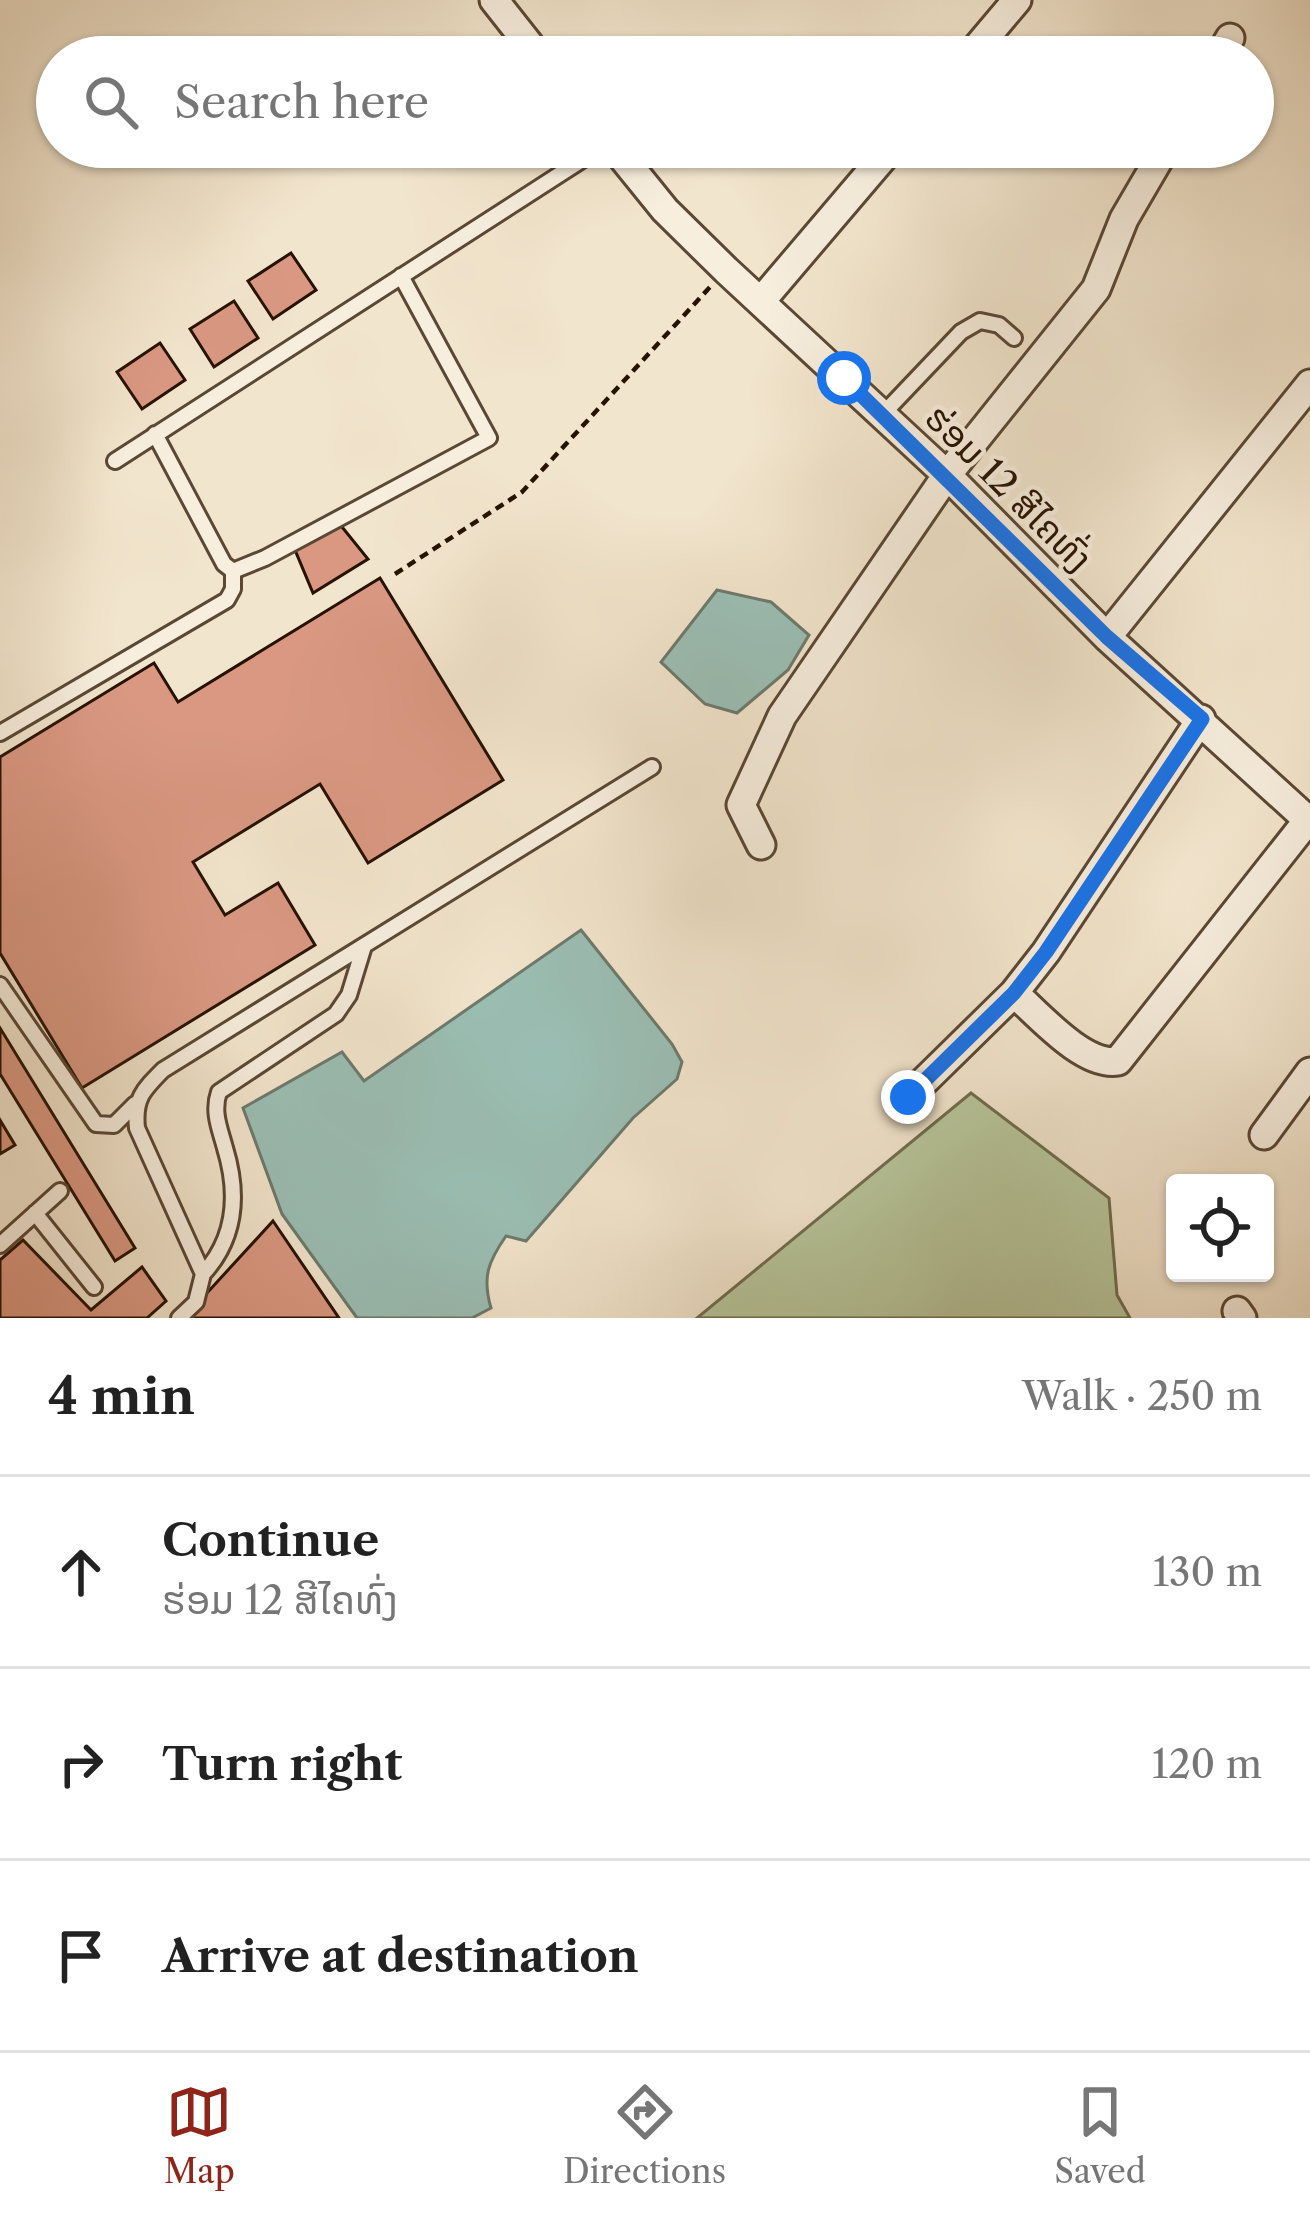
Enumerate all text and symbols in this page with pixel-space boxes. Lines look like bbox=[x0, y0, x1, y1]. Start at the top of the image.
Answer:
search box bbox=[36, 36, 1274, 168]
icon: search bbox=[78, 69, 144, 135]
text: Search here bbox=[174, 74, 429, 130]
route start bbox=[817, 351, 871, 405]
street label: ຮ່ອມ 12 ສີໄຄທົ່ງ bbox=[916, 394, 1103, 581]
route end bbox=[881, 1070, 935, 1124]
map controls bbox=[1166, 1174, 1274, 1282]
button: locate bbox=[1166, 1174, 1274, 1282]
text: 4 min bbox=[48, 1365, 195, 1427]
text: Walk · 250 m bbox=[1022, 1372, 1262, 1420]
text: Continue bbox=[162, 1512, 379, 1568]
icon: ahead bbox=[48, 1539, 114, 1605]
text: 130 m bbox=[1153, 1548, 1262, 1596]
text: ຮ່ອມ 12 ສີໄຄທົ່ງ bbox=[162, 1576, 398, 1624]
icon: right bbox=[48, 1731, 114, 1797]
text: Turn right bbox=[162, 1736, 402, 1792]
text: 120 m bbox=[1152, 1740, 1262, 1788]
icon: arrive bbox=[48, 1923, 114, 1989]
text: Arrive at destination bbox=[162, 1928, 639, 1984]
tab: Map bbox=[164, 2079, 235, 2192]
tab: Directions bbox=[563, 2079, 726, 2192]
tab: Saved bbox=[1054, 2079, 1146, 2192]

